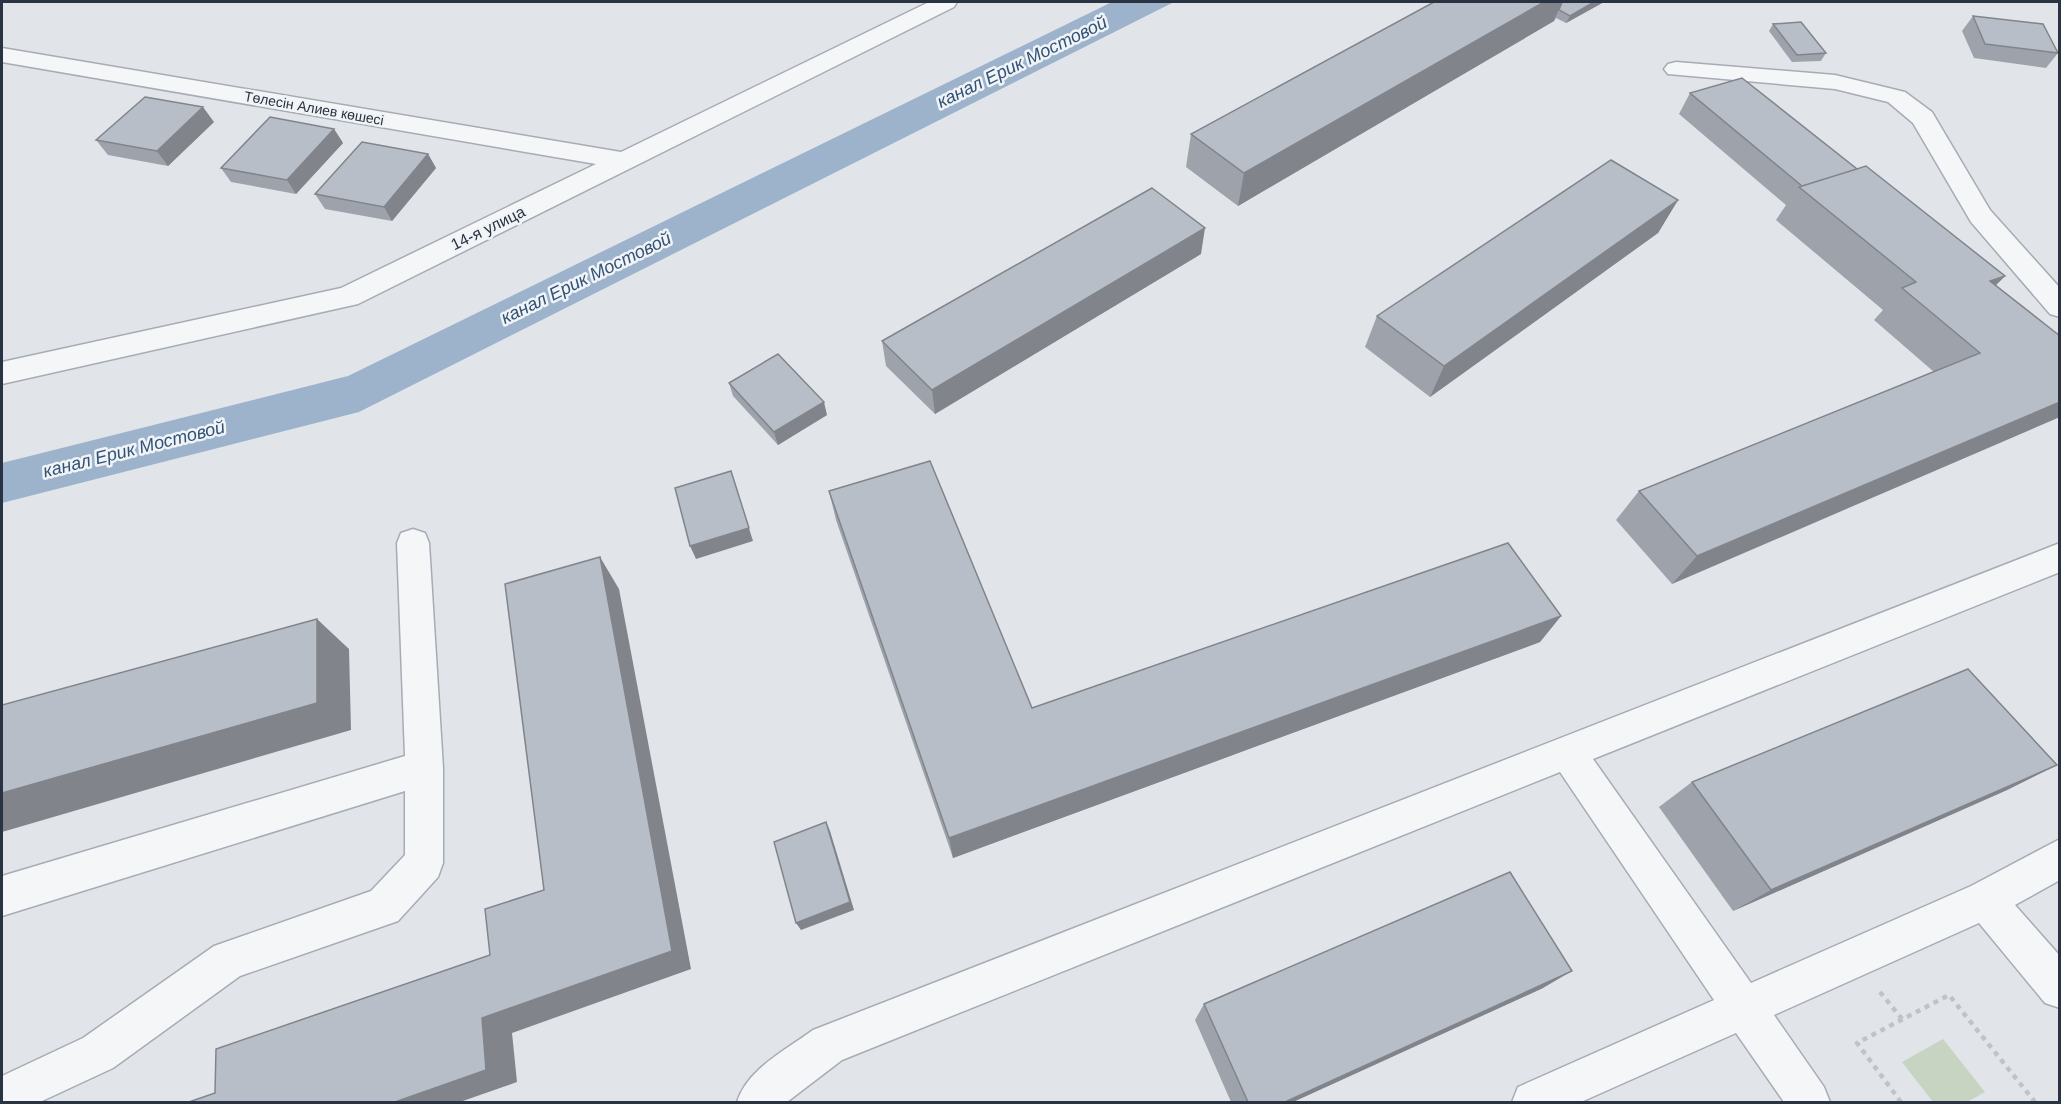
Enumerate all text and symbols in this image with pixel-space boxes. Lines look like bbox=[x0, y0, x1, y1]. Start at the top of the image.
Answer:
water label: канал Ерик Мостовой bbox=[934, 12, 1110, 112]
street label: Төлесін Алиев көшесі bbox=[243, 88, 385, 128]
street label: 14-я улица bbox=[448, 203, 528, 253]
water label: канал Ерик Мостовой bbox=[498, 228, 674, 328]
water label: канал Ерик Мостовой bbox=[41, 417, 227, 481]

